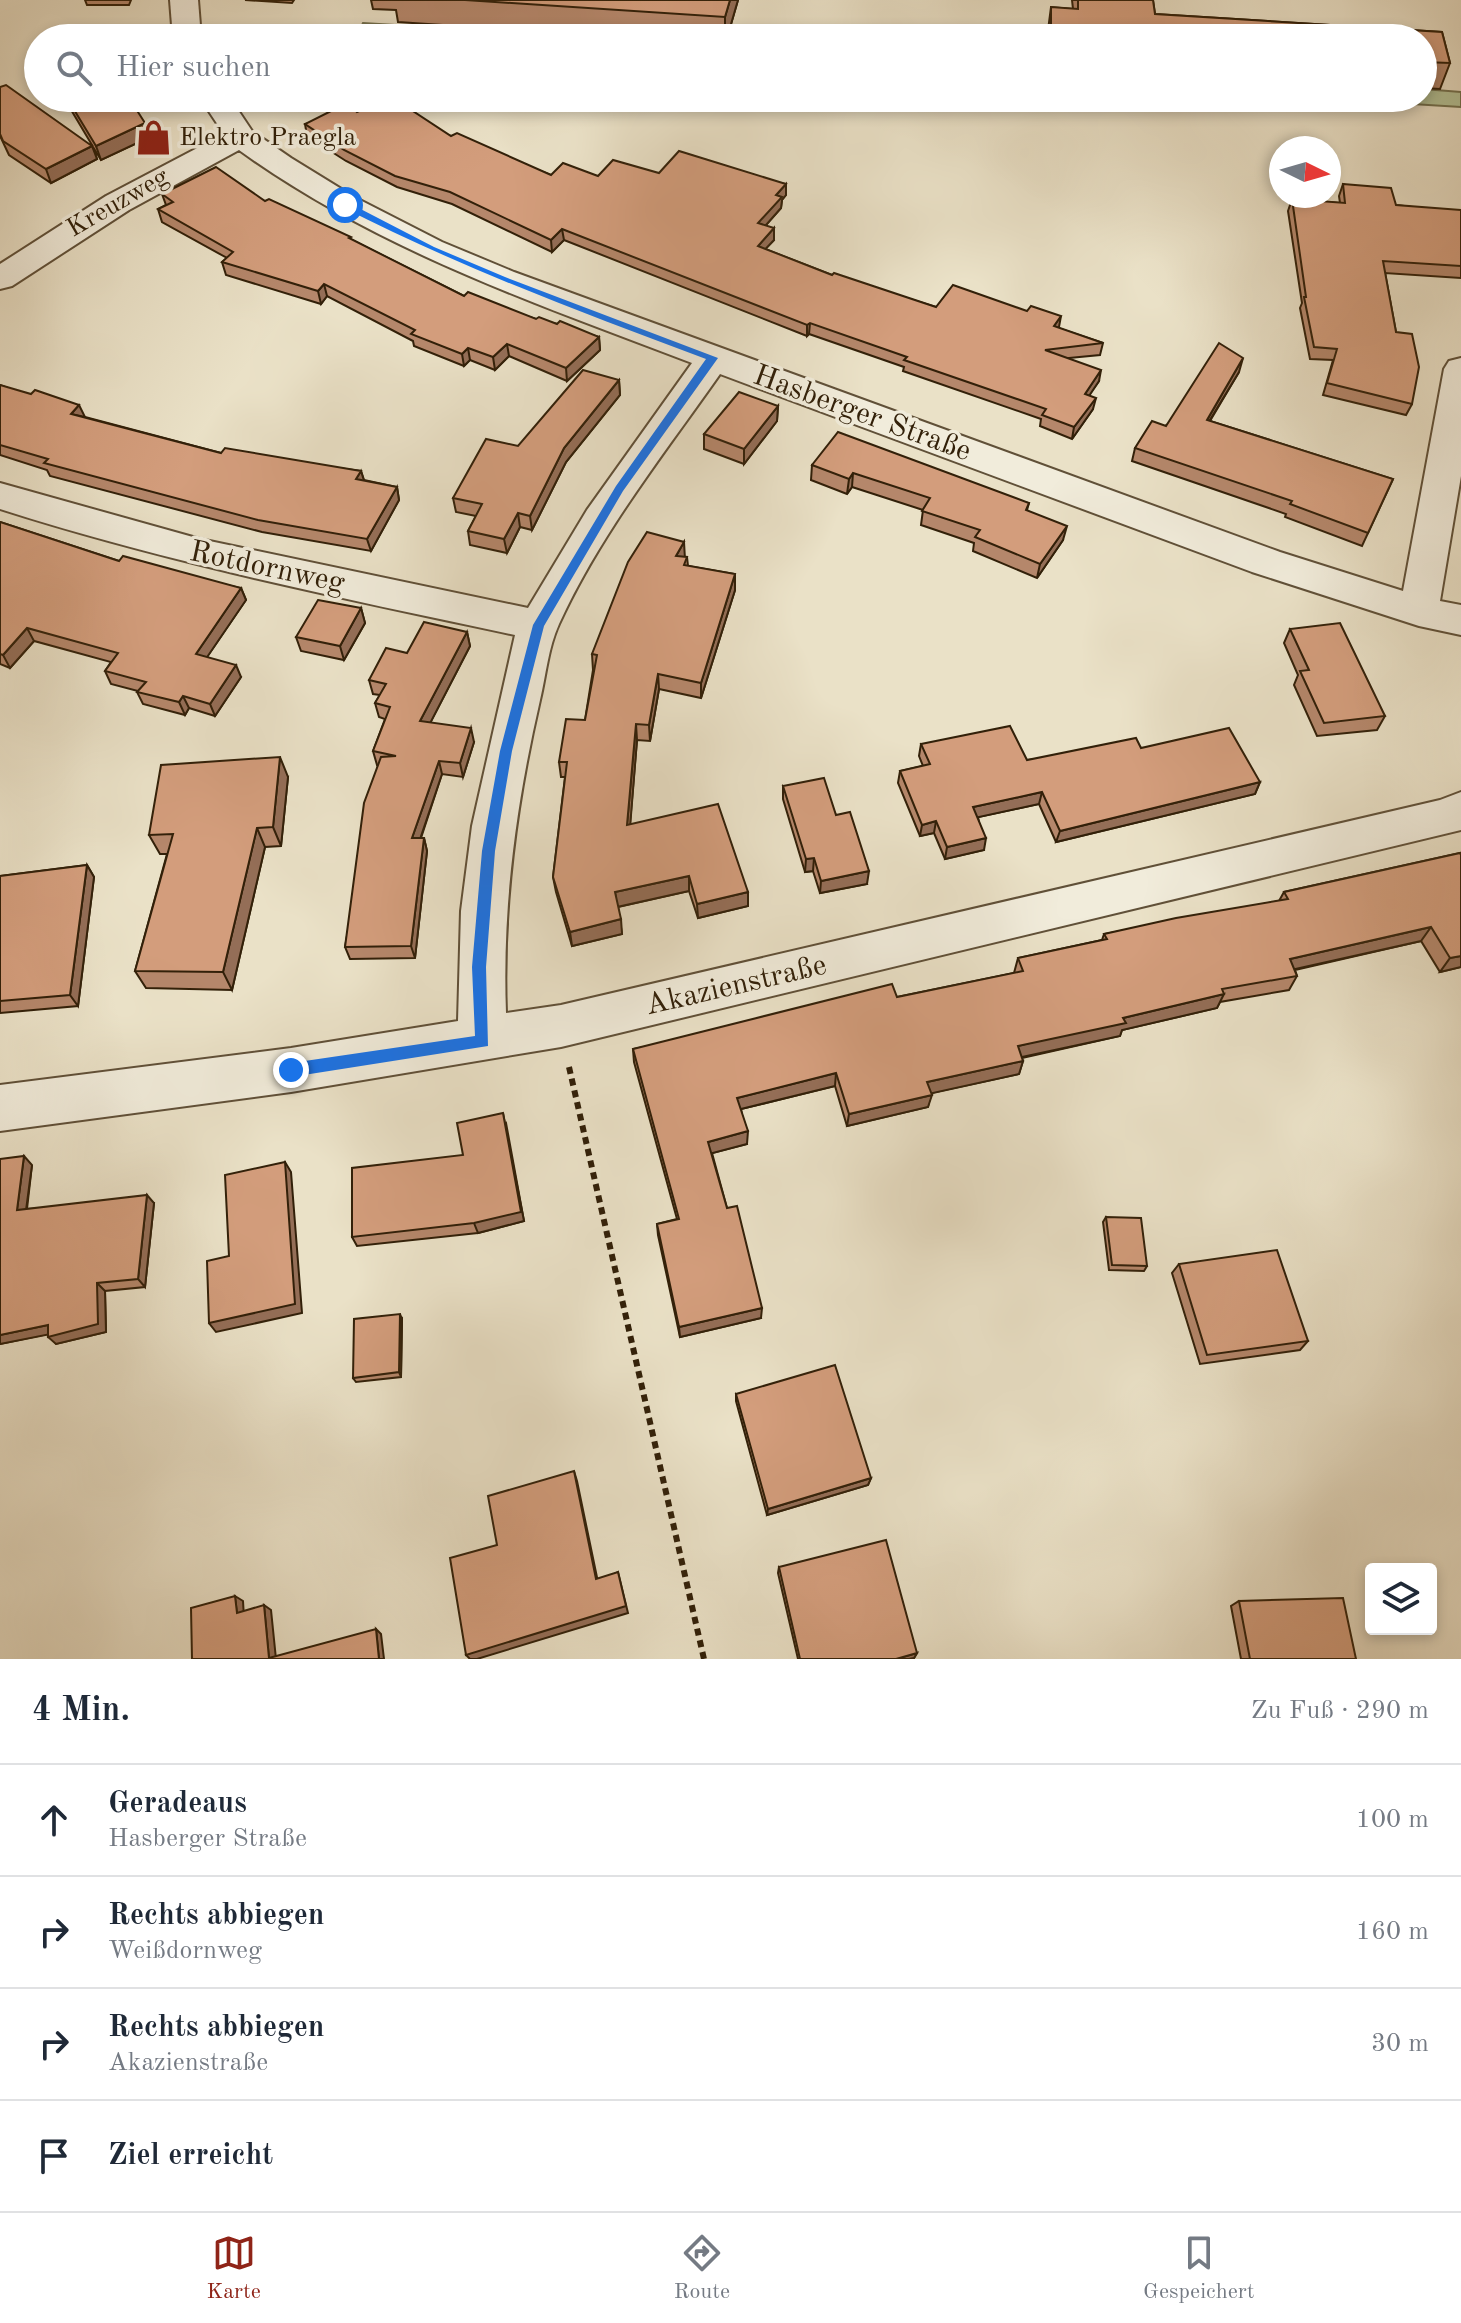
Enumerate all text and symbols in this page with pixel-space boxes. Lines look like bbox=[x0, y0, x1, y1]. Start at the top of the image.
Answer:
search box bbox=[24, 24, 1437, 112]
icon: search bbox=[52, 46, 96, 90]
text: Hier suchen bbox=[116, 53, 271, 83]
shop icon: Elektro Praegla bbox=[134, 119, 172, 157]
place label: Elektro Praegla bbox=[179, 125, 357, 151]
north arrow bbox=[1269, 136, 1341, 208]
street label: Kreuzweg bbox=[63, 164, 173, 242]
route start bbox=[327, 187, 363, 223]
street label: Hasberger Straße bbox=[749, 361, 975, 467]
street label: Rotdornweg bbox=[187, 537, 347, 599]
street label: Akazienstraße bbox=[643, 951, 829, 1021]
route end bbox=[273, 1052, 309, 1088]
map controls bbox=[1365, 1563, 1437, 1635]
button: layers bbox=[1365, 1563, 1437, 1635]
text: 4 Min. bbox=[32, 1694, 130, 1728]
text: Zu Fuß · 290 m bbox=[1251, 1698, 1429, 1724]
text: Geradeaus bbox=[108, 1789, 247, 1819]
icon: ahead bbox=[32, 1798, 76, 1842]
text: 100 m bbox=[1356, 1807, 1429, 1833]
text: Hasberger Straße bbox=[108, 1826, 307, 1852]
text: Rechts abbiegen bbox=[108, 1901, 325, 1931]
icon: right bbox=[32, 1910, 76, 1954]
text: 160 m bbox=[1356, 1919, 1429, 1945]
text: Weißdornweg bbox=[108, 1938, 262, 1964]
text: Rechts abbiegen bbox=[108, 2013, 325, 2043]
icon: right bbox=[32, 2022, 76, 2066]
text: 30 m bbox=[1371, 2031, 1429, 2057]
text: Akazienstraße bbox=[108, 2050, 268, 2076]
icon: arrive bbox=[32, 2134, 76, 2178]
text: Ziel erreicht bbox=[108, 2141, 273, 2171]
tab: Karte bbox=[207, 2231, 261, 2306]
tab: Route bbox=[674, 2231, 730, 2306]
tab: Gespeichert bbox=[1143, 2231, 1254, 2306]

